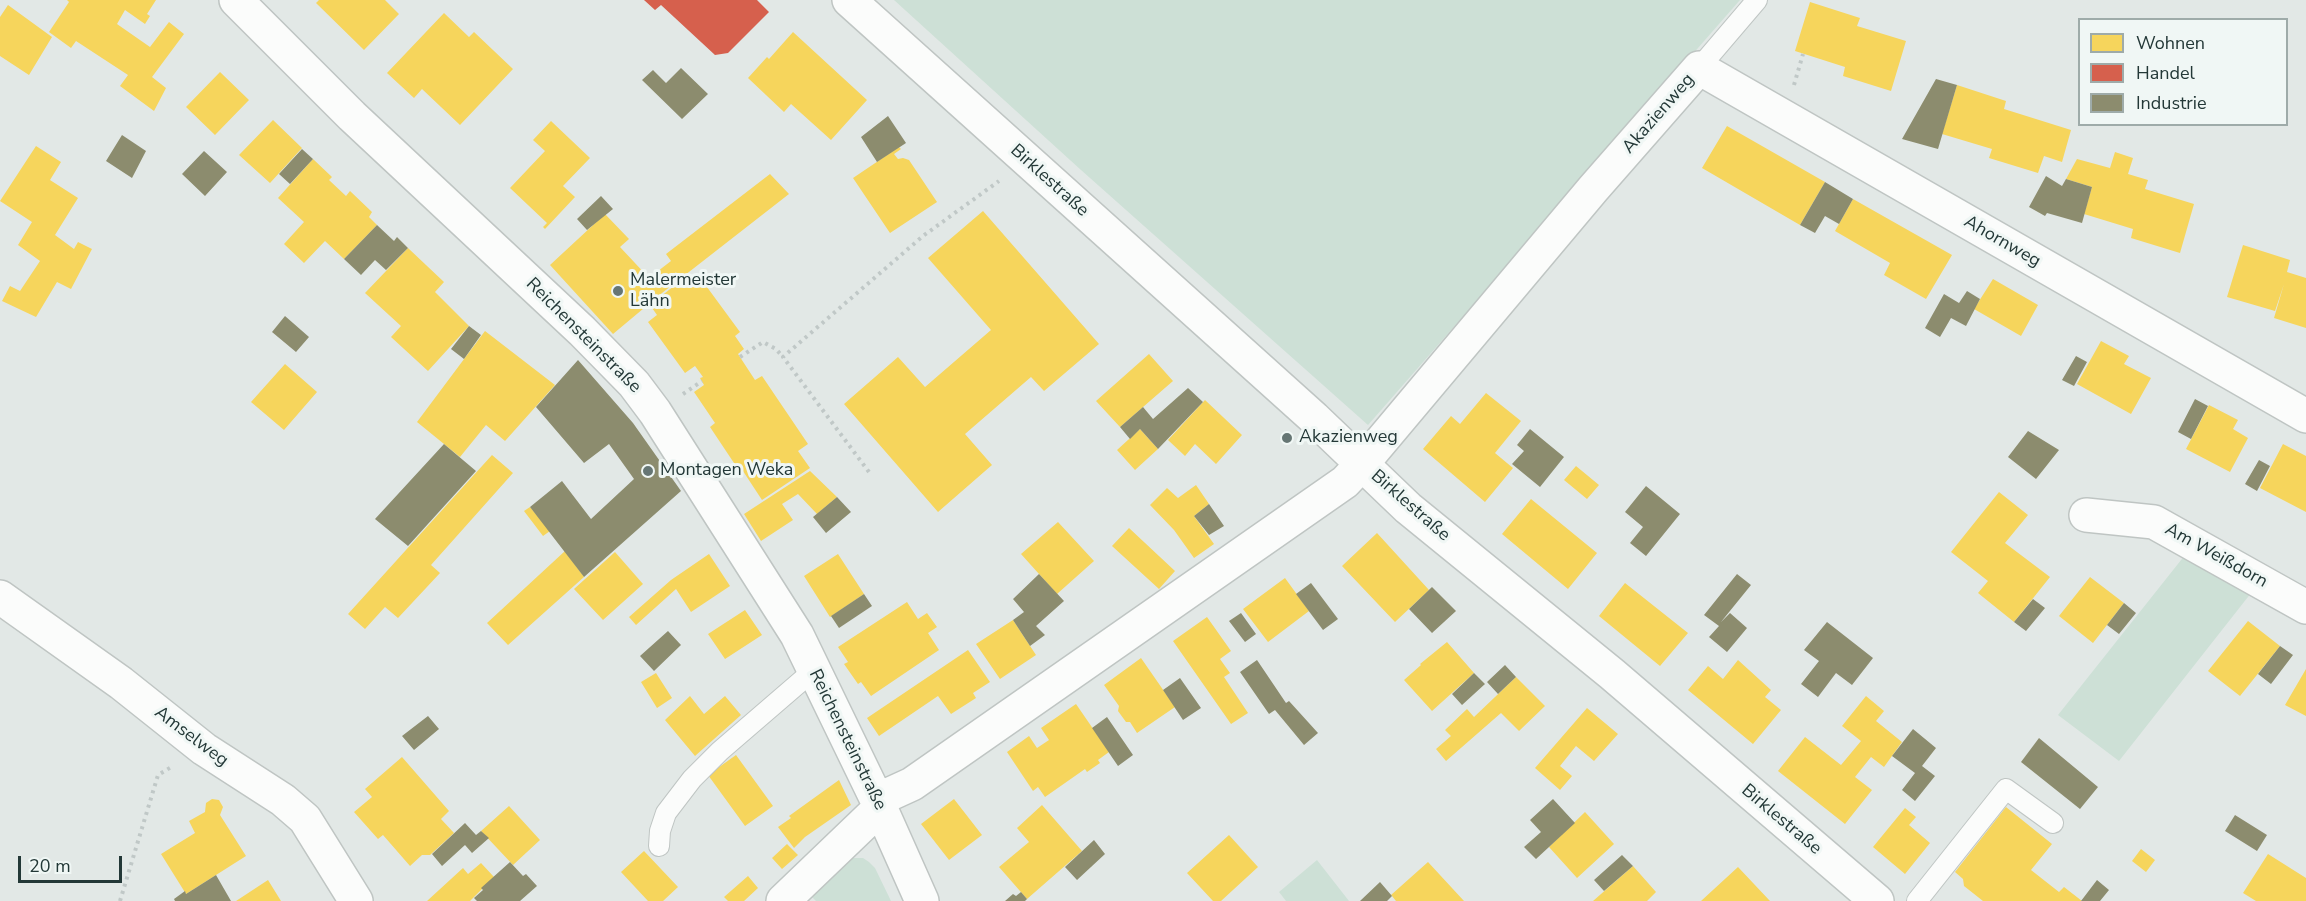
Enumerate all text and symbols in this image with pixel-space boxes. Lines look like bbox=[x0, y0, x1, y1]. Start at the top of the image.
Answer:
legend bbox=[2078, 18, 2288, 126]
text: Wohnen bbox=[2136, 31, 2205, 55]
text: Handel bbox=[2136, 61, 2195, 85]
street label: Akazienweg bbox=[1618, 70, 1700, 158]
text: Industrie bbox=[2136, 91, 2207, 115]
street label: Birklestraße bbox=[1005, 140, 1093, 222]
street label: Ahornweg bbox=[1960, 211, 2044, 273]
place label: Malermeister Lähn bbox=[630, 270, 736, 312]
street label: Reichensteinstraße bbox=[521, 274, 645, 398]
marker: Malermeister Lähn bbox=[611, 284, 625, 298]
place label: Akazienweg bbox=[1299, 427, 1398, 449]
marker: Akazienweg bbox=[1280, 431, 1294, 445]
place label: Montagen Weka bbox=[660, 460, 793, 482]
marker: Montagen Weka bbox=[641, 464, 655, 478]
street label: Birklestraße bbox=[1366, 466, 1454, 546]
street label: Am Weißdorn bbox=[2161, 519, 2271, 593]
street label: Reichensteinstraße bbox=[804, 666, 890, 814]
street label: Amselweg bbox=[150, 702, 232, 772]
street label: Birklestraße bbox=[1737, 780, 1825, 860]
scale bar bbox=[21, 844, 124, 882]
text: 20 m bbox=[29, 854, 71, 878]

